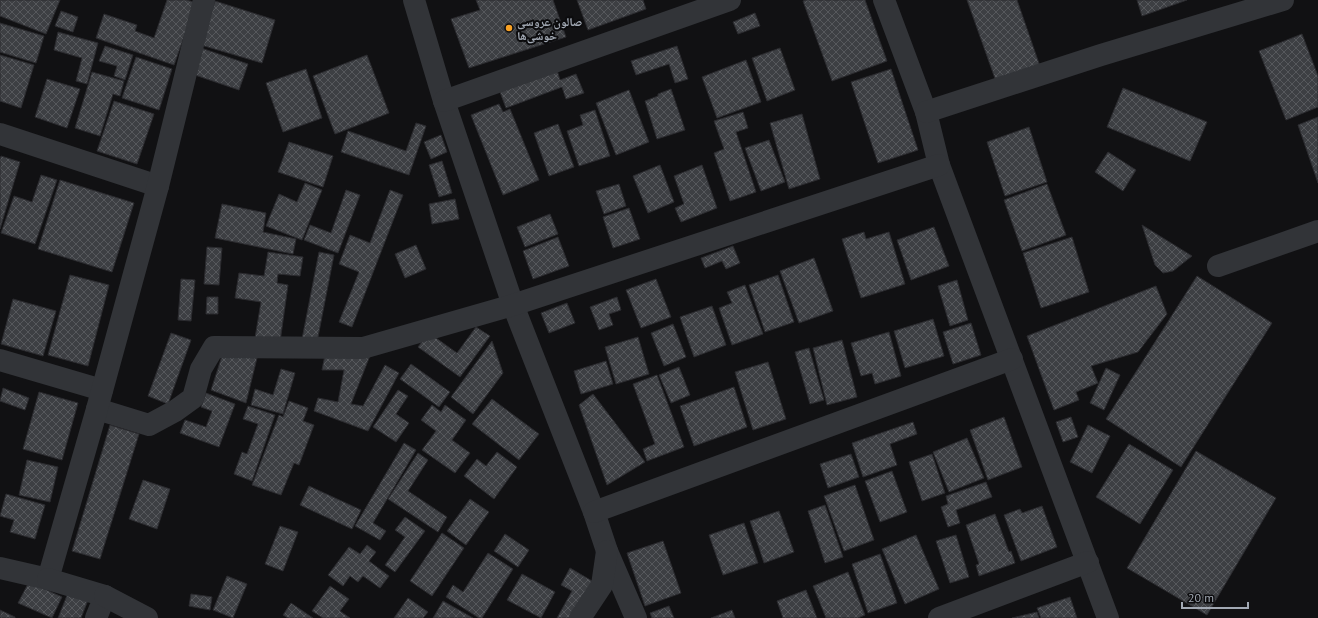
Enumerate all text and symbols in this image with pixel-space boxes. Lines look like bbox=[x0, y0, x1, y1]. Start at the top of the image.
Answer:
place label: صالون عروسی خوشی‌ها bbox=[517, 14, 582, 44]
marker: صالون عروسی خوشی‌ها bbox=[504, 23, 514, 33]
scale bar bbox=[1182, 584, 1248, 610]
text: 20 m bbox=[1188, 590, 1214, 605]

